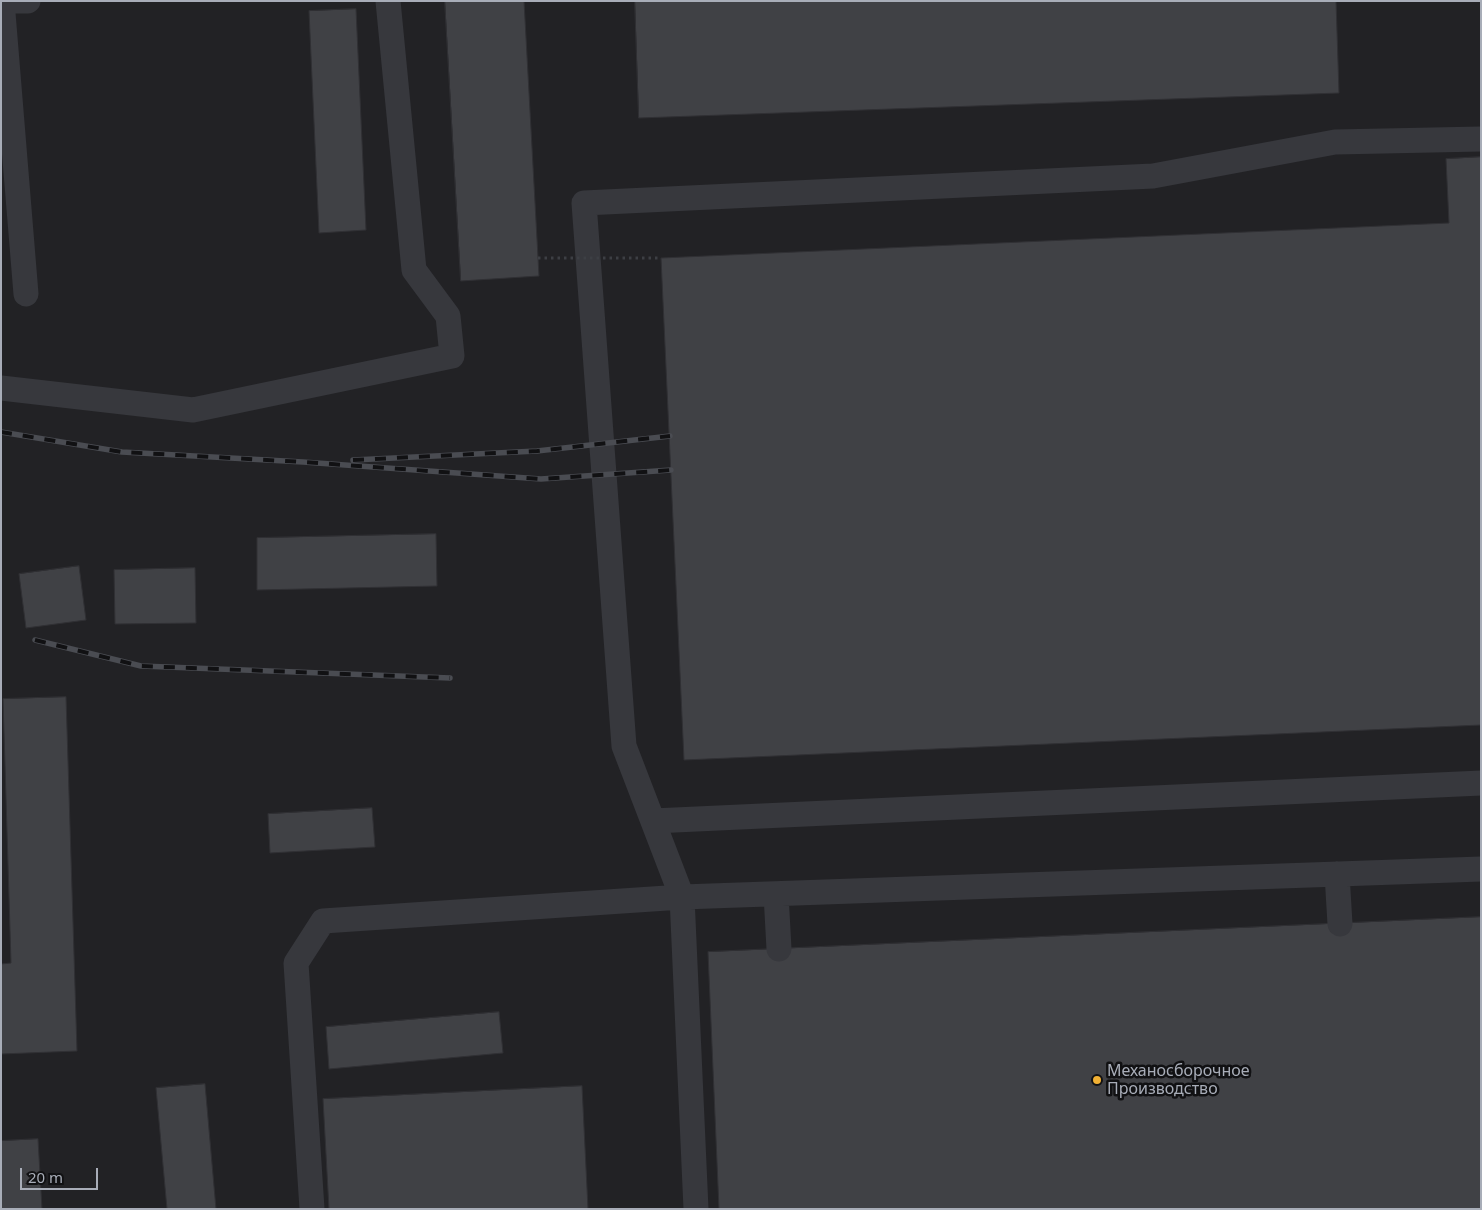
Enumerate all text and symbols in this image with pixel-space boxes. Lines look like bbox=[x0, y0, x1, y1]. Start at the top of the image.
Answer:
place label: Механосборочное Производство bbox=[1107, 1061, 1250, 1099]
marker: Механосборочное Производство bbox=[1091, 1074, 1103, 1086]
scale bar bbox=[22, 1158, 100, 1190]
text: 20 m bbox=[28, 1167, 63, 1187]

